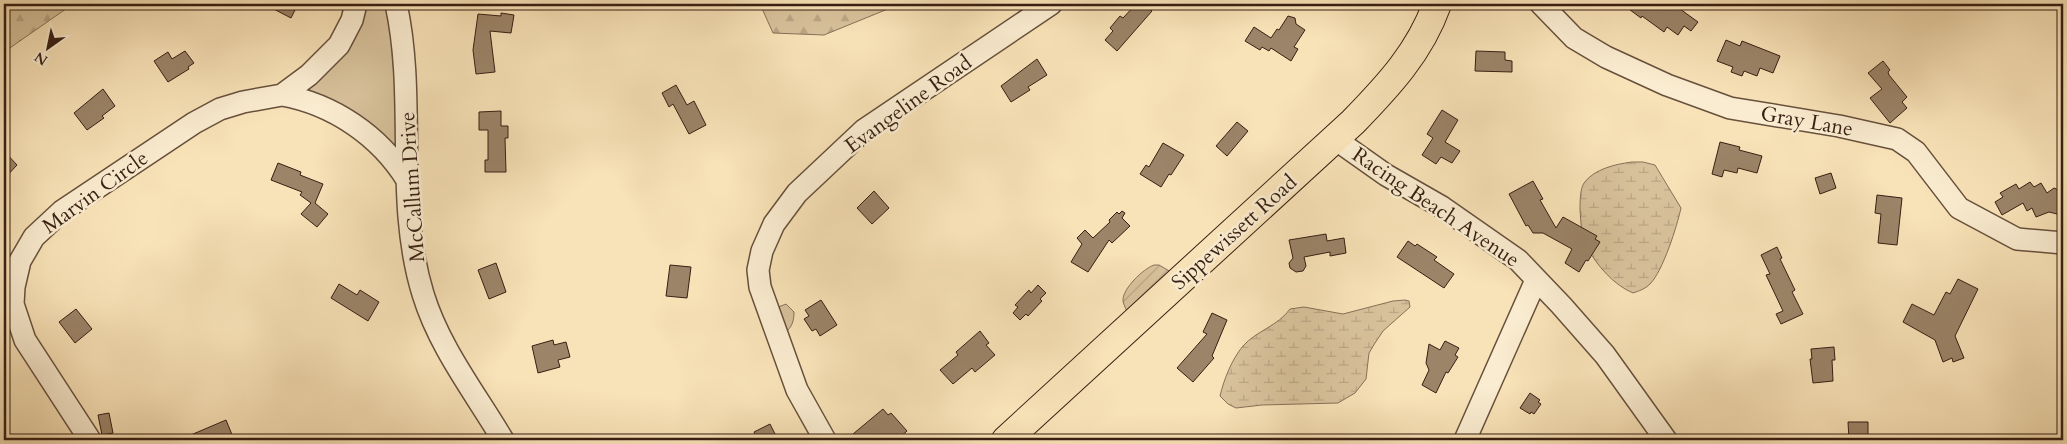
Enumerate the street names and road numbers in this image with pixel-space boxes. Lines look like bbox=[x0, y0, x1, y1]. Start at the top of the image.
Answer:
street label: Evangeline Road bbox=[839, 48, 978, 160]
street label: Gray Lane bbox=[1758, 99, 1855, 144]
street label: McCallum Drive bbox=[393, 111, 432, 263]
street label: Racing Beach Avenue bbox=[1346, 141, 1525, 274]
street label: Marvin Circle bbox=[36, 144, 154, 241]
street label: Sippewissett Road bbox=[1165, 168, 1303, 297]

